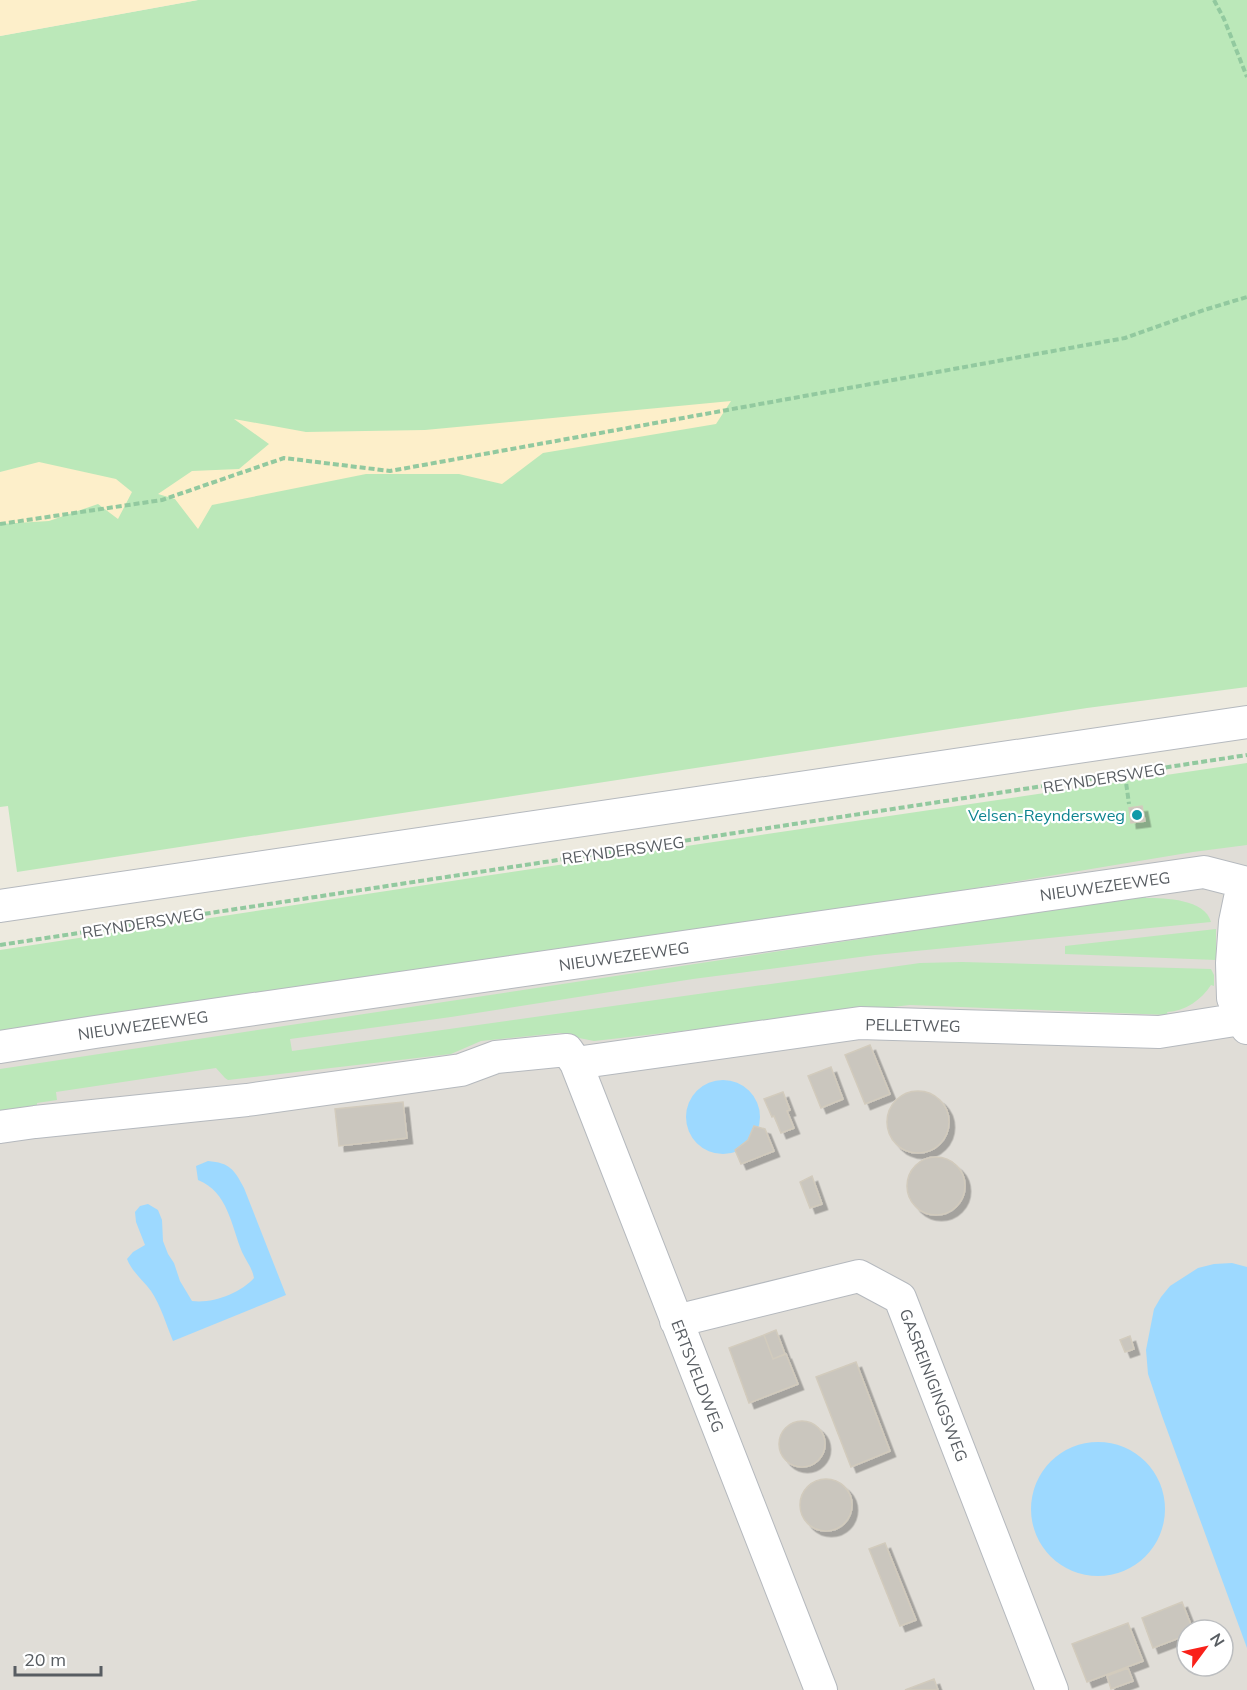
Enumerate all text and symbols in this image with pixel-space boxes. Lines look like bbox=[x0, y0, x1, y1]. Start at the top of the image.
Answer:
street label: REYNDERSWEG bbox=[1042, 758, 1166, 798]
place label: Velsen-Reyndersweg bbox=[968, 805, 1125, 825]
marker: Velsen-Reyndersweg bbox=[1130, 808, 1144, 822]
street label: REYNDERSWEG bbox=[561, 832, 685, 868]
street label: NIEUWEZEEWEG bbox=[1039, 867, 1171, 905]
street label: REYNDERSWEG bbox=[81, 903, 205, 943]
street label: NIEUWEZEEWEG bbox=[558, 937, 690, 975]
street label: NIEUWEZEEWEG bbox=[77, 1006, 209, 1044]
street label: PELLETWEG bbox=[865, 1014, 961, 1036]
street label: GASREINIGINGSWEG bbox=[896, 1306, 972, 1464]
street label: ERTSVELDWEG bbox=[667, 1317, 729, 1435]
north arrow bbox=[1175, 1618, 1235, 1678]
text: N bbox=[1206, 1629, 1229, 1650]
scale bar bbox=[15, 1639, 100, 1677]
text: 20 m bbox=[24, 1648, 66, 1671]

